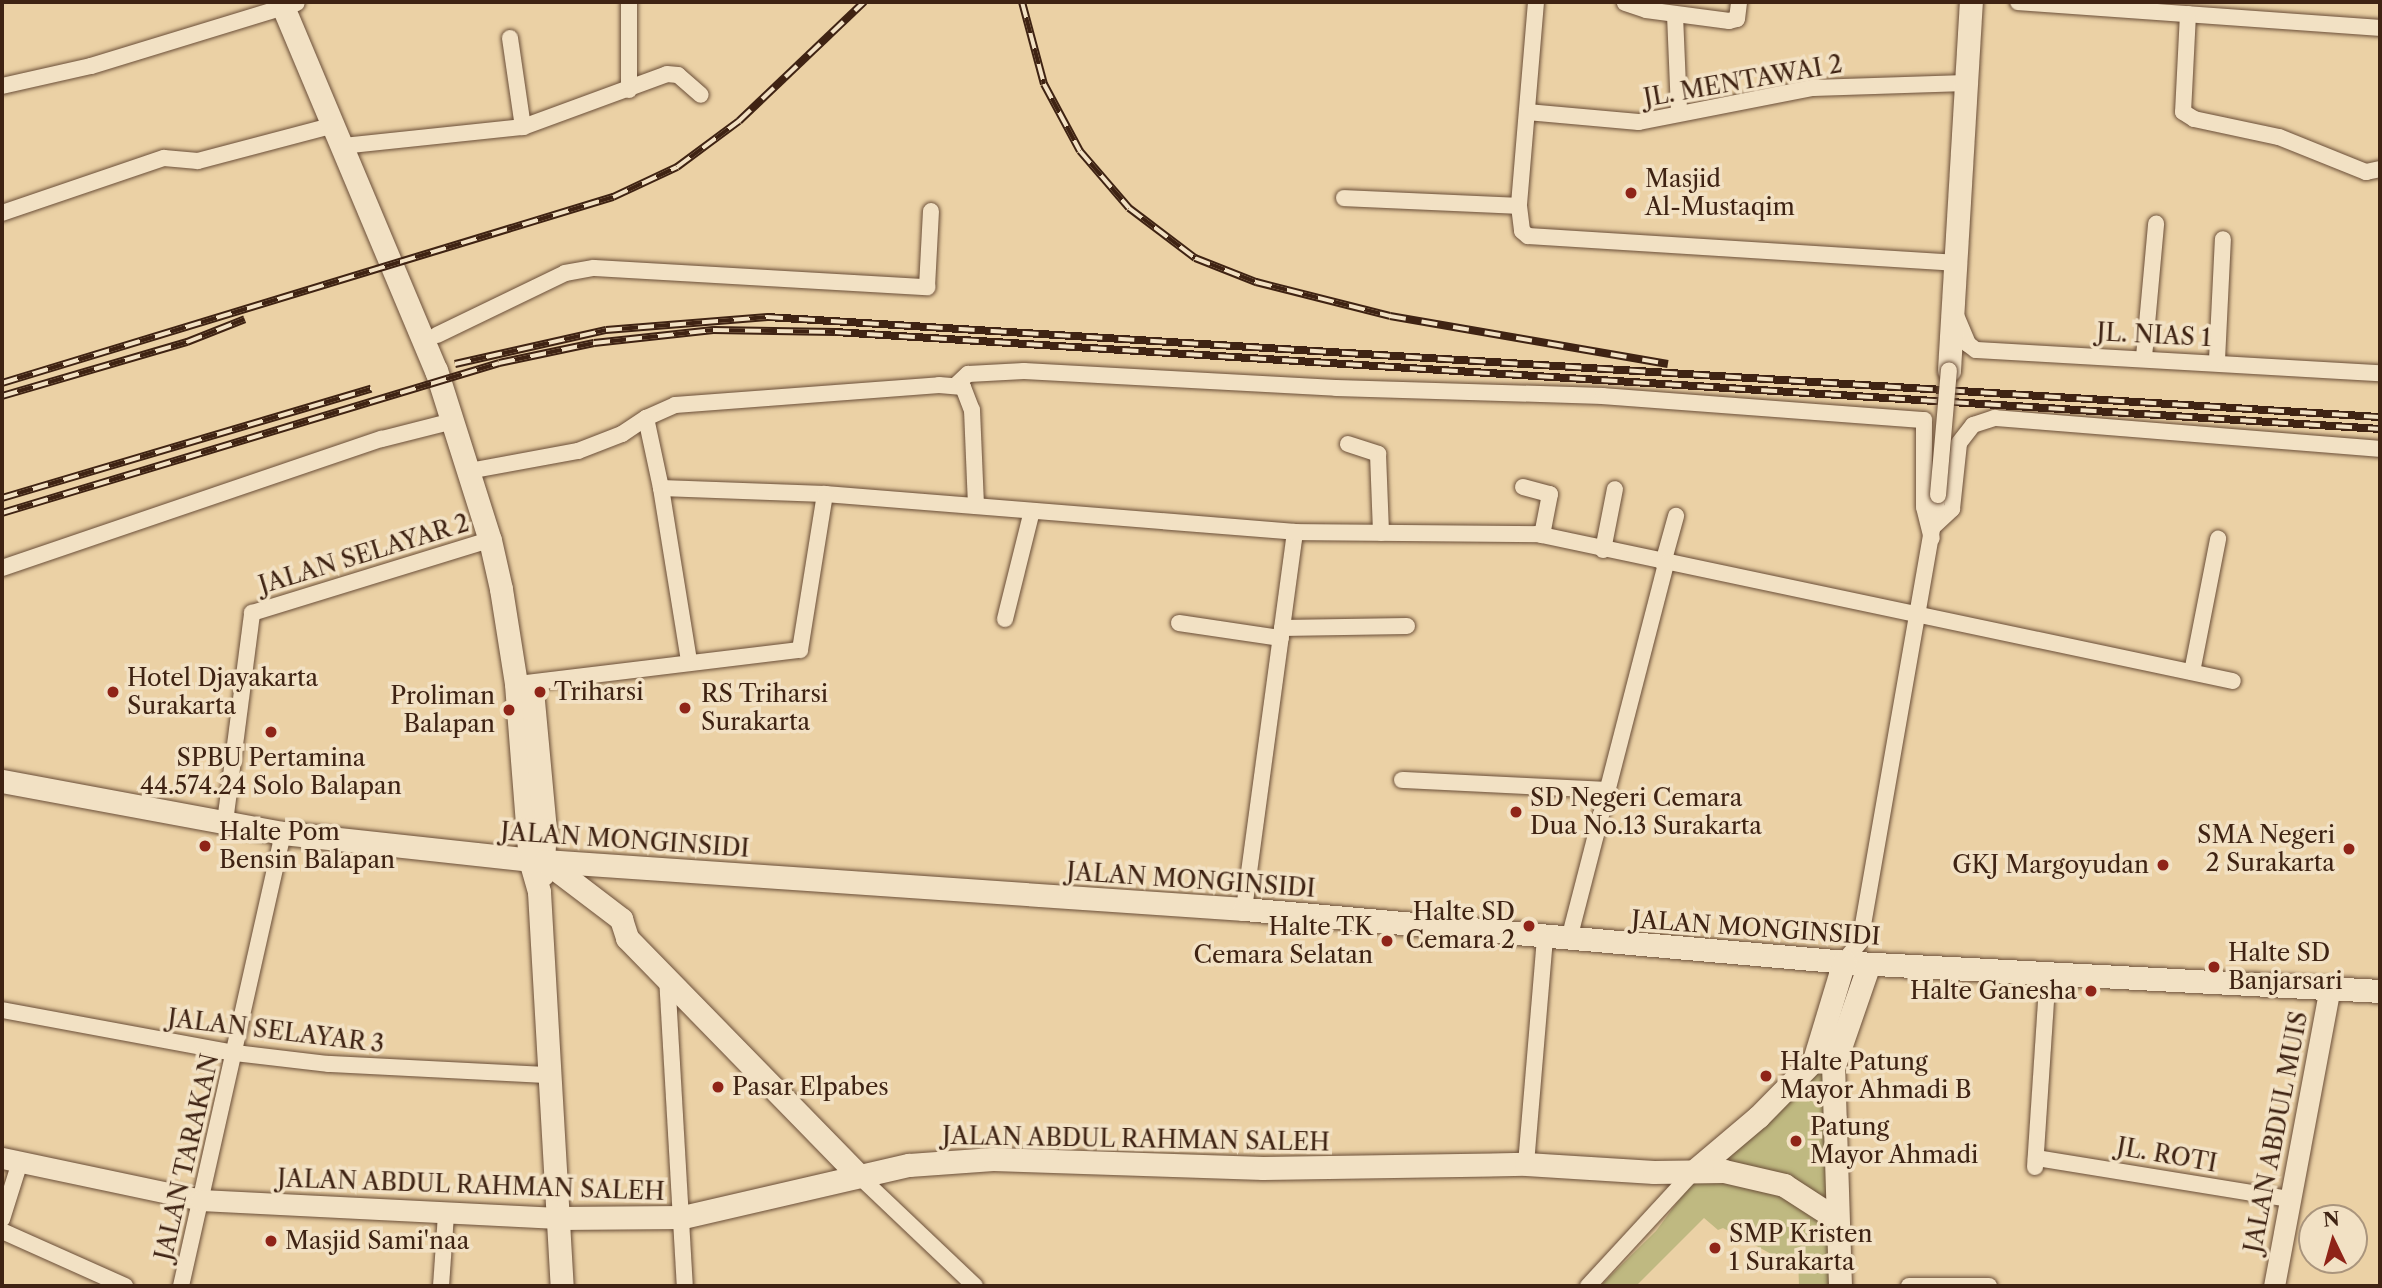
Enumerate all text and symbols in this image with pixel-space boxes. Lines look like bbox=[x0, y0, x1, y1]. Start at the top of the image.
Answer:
street label: JL. MENTAWAI 2 bbox=[1641, 49, 1845, 113]
place label: Masjid Al-Mustaqim bbox=[1645, 165, 1795, 221]
marker: Masjid Al-Mustaqim bbox=[1623, 185, 1639, 201]
street label: JL. NIAS 1 bbox=[2096, 318, 2212, 352]
street label: JALAN SELAYAR 2 bbox=[255, 508, 473, 600]
place label: Hotel Djayakarta Surakarta bbox=[127, 664, 318, 720]
place label: Triharsi bbox=[554, 678, 643, 706]
place label: RS Triharsi Surakarta bbox=[701, 680, 829, 736]
place label: Proliman Balapan bbox=[390, 682, 495, 738]
marker: Hotel Djayakarta Surakarta bbox=[105, 684, 121, 700]
marker: Triharsi bbox=[532, 684, 548, 700]
marker: RS Triharsi Surakarta bbox=[675, 698, 695, 718]
marker: Proliman Balapan bbox=[501, 702, 517, 718]
marker: SPBU Pertamina 44.574.24 Solo Balapan bbox=[263, 724, 279, 740]
place label: SPBU Pertamina 44.574.24 Solo Balapan bbox=[140, 744, 402, 800]
place label: SD Negeri Cemara Dua No.13 Surakarta bbox=[1530, 784, 1762, 840]
marker: SD Negeri Cemara Dua No.13 Surakarta bbox=[1508, 804, 1524, 820]
street label: JALAN MONGINSIDI bbox=[500, 817, 750, 863]
place label: Halte Pom Bensin Balapan bbox=[219, 818, 395, 874]
place label: SMA Negeri 2 Surakarta bbox=[2196, 821, 2335, 877]
marker: Halte Pom Bensin Balapan bbox=[197, 838, 213, 854]
marker: SMA Negeri 2 Surakarta bbox=[2341, 841, 2357, 857]
place label: GKJ Margoyudan bbox=[1952, 851, 2149, 879]
street label: JALAN MONGINSIDI bbox=[1066, 857, 1316, 903]
marker: GKJ Margoyudan bbox=[2155, 857, 2171, 873]
place label: Halte SD Cemara 2 bbox=[1405, 898, 1515, 954]
street label: JALAN MONGINSIDI bbox=[1631, 905, 1881, 951]
place label: Halte TK Cemara Selatan bbox=[1193, 913, 1373, 969]
marker: Halte SD Cemara 2 bbox=[1521, 918, 1537, 934]
marker: Halte TK Cemara Selatan bbox=[1379, 933, 1395, 949]
place label: Halte SD Banjarsari bbox=[2228, 939, 2343, 995]
marker: Halte SD Banjarsari bbox=[2206, 959, 2222, 975]
place label: Halte Ganesha bbox=[1910, 977, 2077, 1005]
marker: Halte Ganesha bbox=[2083, 983, 2099, 999]
street label: JALAN SELAYAR 3 bbox=[166, 1003, 386, 1059]
street label: JALAN ABDUL MUIS bbox=[2238, 1008, 2314, 1256]
place label: Halte Patung Mayor Ahmadi B bbox=[1780, 1048, 1973, 1104]
street label: JALAN TARAKAN bbox=[149, 1051, 225, 1263]
marker: Halte Patung Mayor Ahmadi B bbox=[1758, 1068, 1774, 1084]
place label: Pasar Elpabes bbox=[732, 1073, 889, 1101]
marker: Pasar Elpabes bbox=[710, 1079, 726, 1095]
place label: Patung Mayor Ahmadi bbox=[1810, 1113, 1980, 1169]
street label: JALAN ABDUL RAHMAN SALEH bbox=[941, 1121, 1331, 1157]
street label: JL. ROTI bbox=[2115, 1132, 2219, 1178]
marker: Patung Mayor Ahmadi bbox=[1788, 1133, 1804, 1149]
street label: JALAN ABDUL RAHMAN SALEH bbox=[276, 1164, 666, 1206]
north arrow bbox=[2298, 1204, 2368, 1274]
text: N bbox=[2322, 1207, 2341, 1232]
place label: SMP Kristen 1 Surakarta bbox=[1729, 1220, 1873, 1276]
place label: Masjid Sami'naa bbox=[285, 1227, 469, 1255]
marker: Masjid Sami'naa bbox=[263, 1233, 279, 1249]
marker: SMP Kristen 1 Surakarta bbox=[1707, 1240, 1723, 1256]

